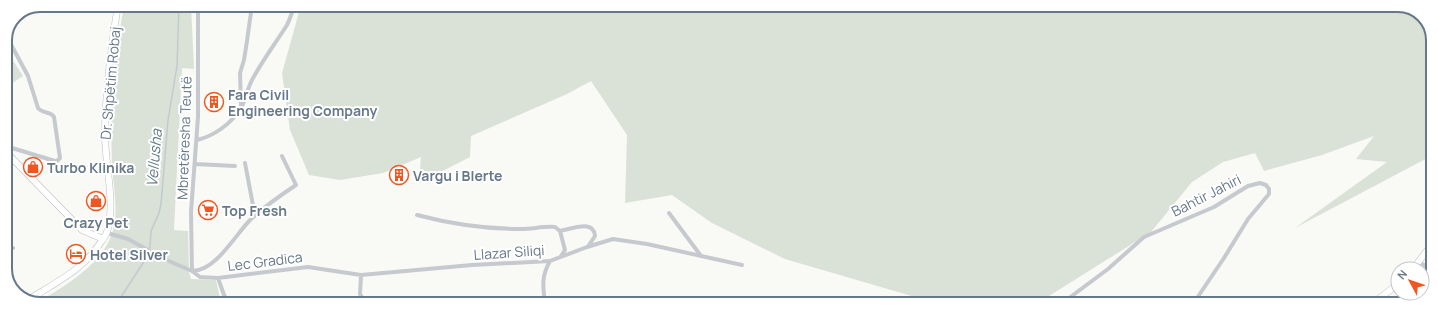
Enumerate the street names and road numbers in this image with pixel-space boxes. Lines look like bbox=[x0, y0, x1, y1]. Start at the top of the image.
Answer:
street label: Dr. Shpëtim Robaj bbox=[96, 26, 124, 140]
street label: Mbretëresha Teutë bbox=[172, 76, 196, 200]
street label: Bahtir Jahiri bbox=[1168, 169, 1244, 221]
street label: Llazar Siliqi bbox=[473, 240, 545, 264]
street label: Lec Gradica bbox=[226, 247, 304, 275]

